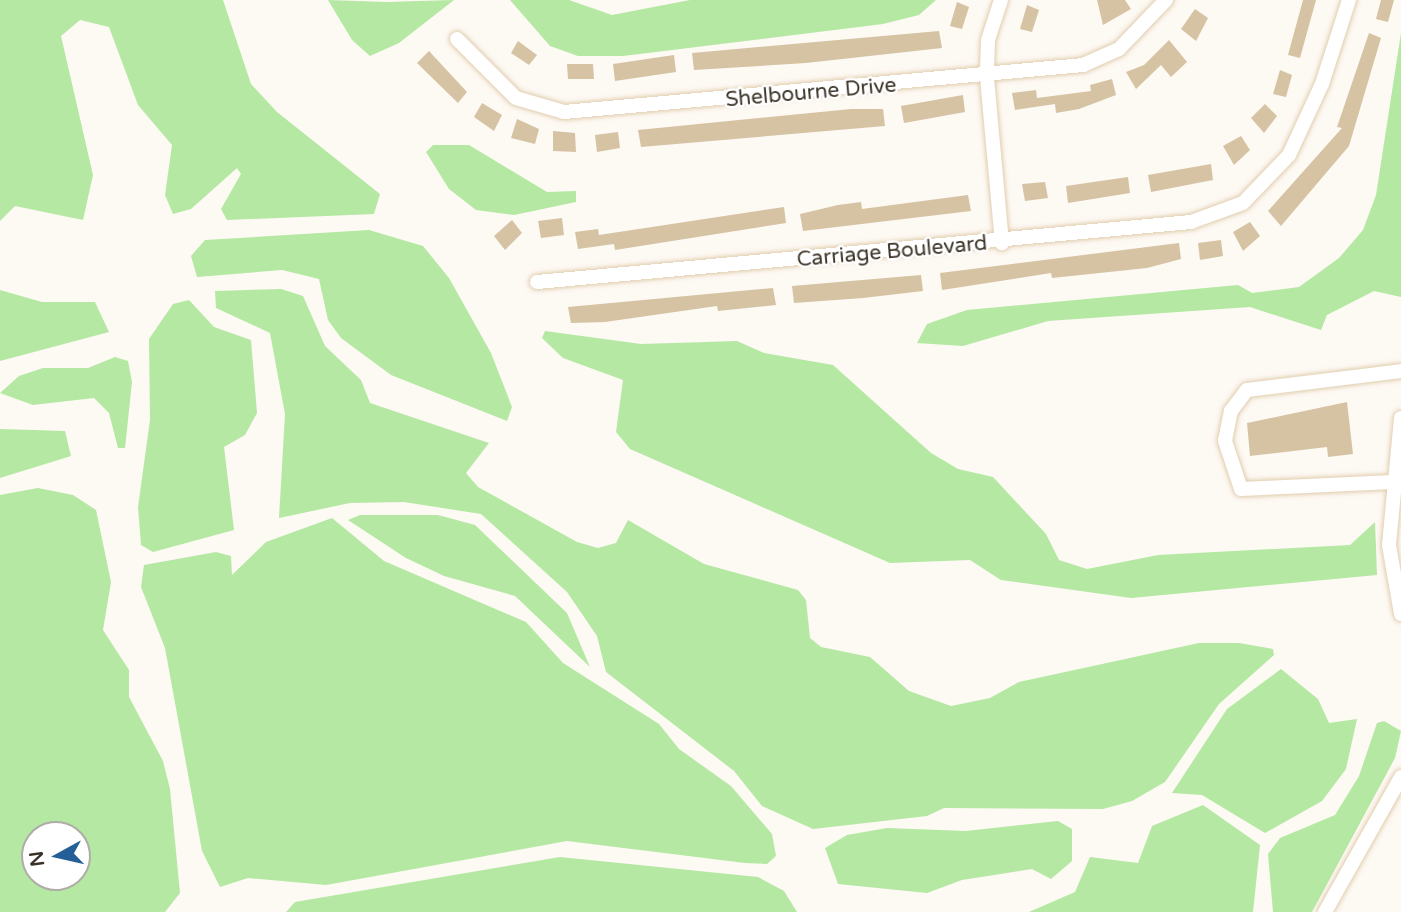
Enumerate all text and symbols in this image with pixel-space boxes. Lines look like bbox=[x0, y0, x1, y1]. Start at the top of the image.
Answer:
street label: Shelbourne Drive bbox=[725, 73, 897, 113]
street label: Carriage Boulevard bbox=[796, 231, 988, 273]
north arrow bbox=[21, 821, 91, 891]
text: N bbox=[25, 850, 49, 868]

